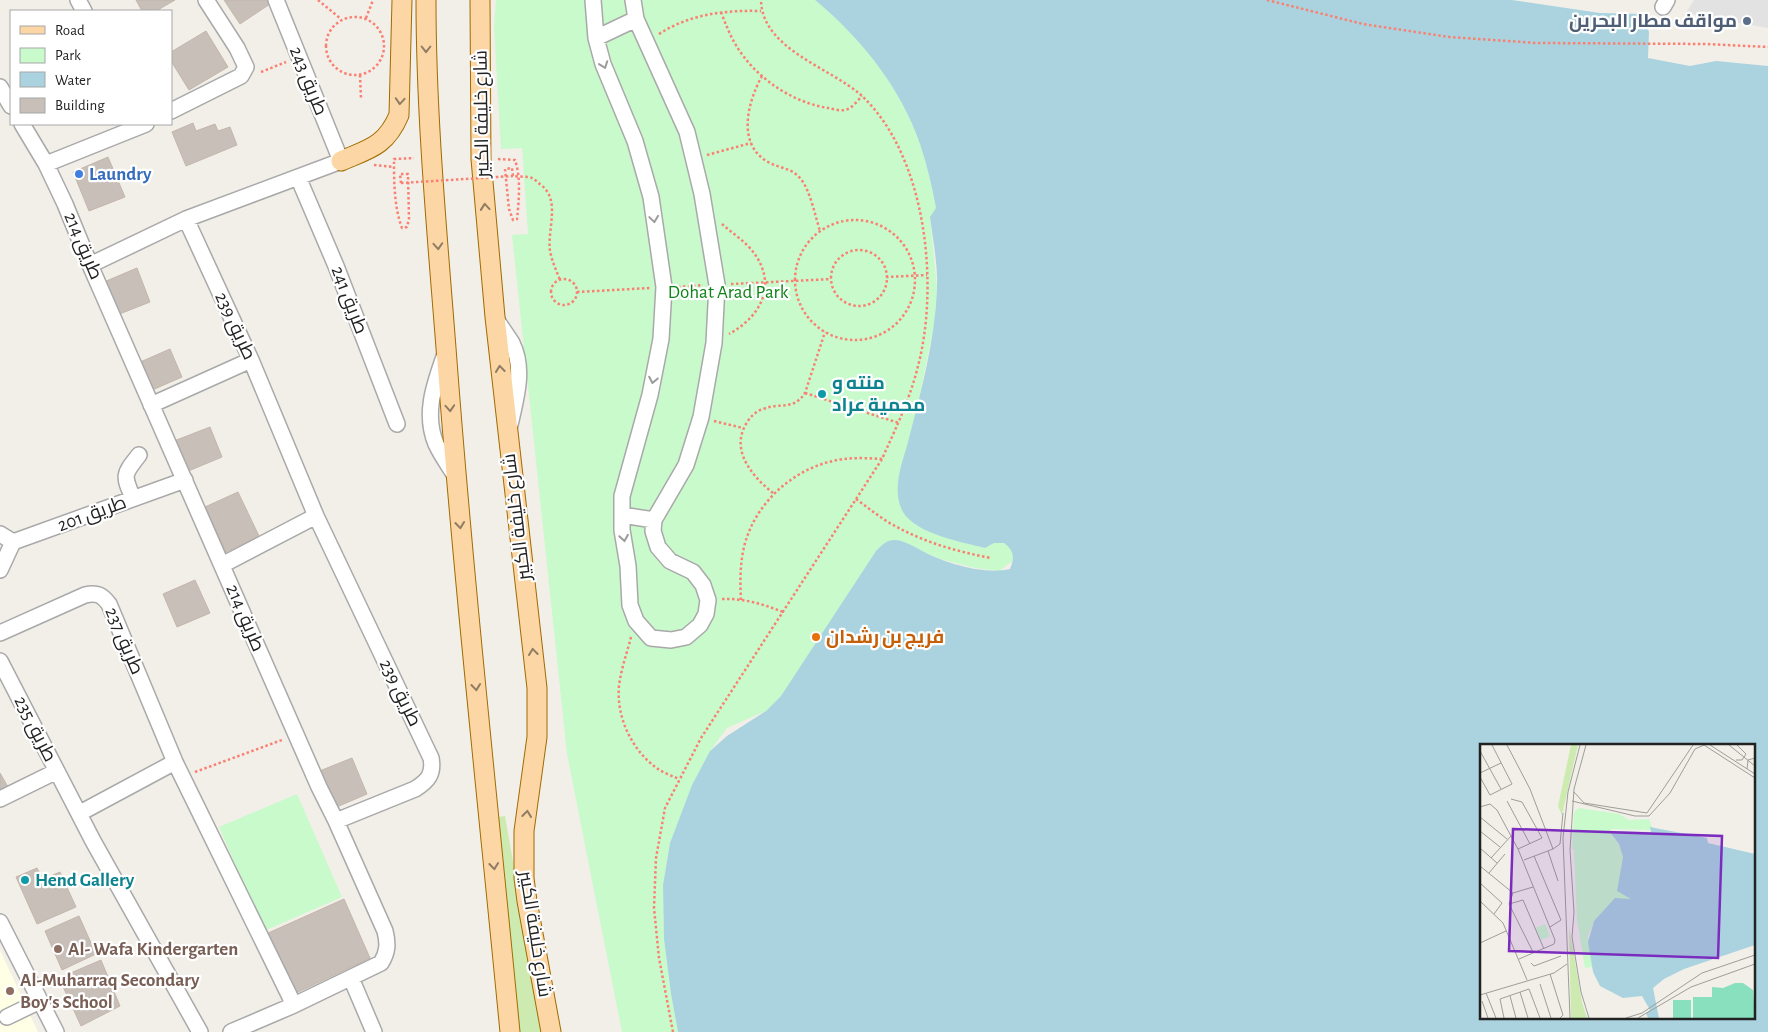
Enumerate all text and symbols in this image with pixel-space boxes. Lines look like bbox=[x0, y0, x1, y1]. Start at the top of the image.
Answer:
legend bbox=[10, 10, 172, 125]
place label: مواقف مطار البحرين bbox=[1569, 12, 1737, 32]
marker: مواقف مطار البحرين bbox=[1741, 15, 1753, 27]
text: Road bbox=[55, 23, 85, 38]
street label: طريق 243 bbox=[284, 44, 330, 119]
one-way arrow bbox=[421, 45, 431, 53]
text: Park bbox=[55, 48, 81, 63]
street label: شارع خليفة الكبير bbox=[470, 50, 496, 179]
one-way arrow bbox=[598, 60, 608, 68]
text: Water bbox=[55, 73, 91, 88]
one-way arrow bbox=[395, 97, 406, 105]
text: Building bbox=[55, 98, 105, 113]
place label: Laundry bbox=[89, 165, 152, 184]
marker: Laundry bbox=[73, 168, 85, 180]
one-way arrow bbox=[480, 203, 491, 211]
street label: طريق 214 bbox=[59, 210, 106, 283]
one-way arrow bbox=[648, 215, 659, 223]
one-way arrow bbox=[433, 242, 444, 250]
street label: طريق 241 bbox=[326, 264, 371, 337]
park label: Dohat Arad Park bbox=[668, 283, 789, 302]
street label: طريق 239 bbox=[209, 289, 259, 363]
one-way arrow bbox=[495, 365, 506, 373]
place label: منته و محمية عراد bbox=[832, 374, 925, 416]
one-way arrow bbox=[648, 375, 658, 384]
marker: منته و محمية عراد bbox=[816, 388, 828, 400]
one-way arrow bbox=[445, 404, 456, 412]
street label: شارع خليفة الكبير bbox=[499, 452, 537, 583]
street label: طريق 201 bbox=[55, 493, 130, 537]
one-way arrow bbox=[454, 521, 465, 529]
one-way arrow bbox=[618, 533, 628, 542]
street label: طريق 214 bbox=[221, 582, 268, 655]
street label: طريق 237 bbox=[100, 605, 147, 678]
place label: فريج بن رشدان bbox=[826, 627, 944, 650]
marker: فريج بن رشدان bbox=[810, 631, 822, 643]
one-way arrow bbox=[528, 648, 539, 656]
street label: طريق 239 bbox=[374, 656, 424, 730]
one-way arrow bbox=[470, 683, 481, 691]
street label: طريق 235 bbox=[9, 693, 60, 766]
inset map bbox=[1480, 744, 1756, 1020]
one-way arrow bbox=[521, 809, 531, 818]
one-way arrow bbox=[488, 862, 499, 870]
street label: شارع خليفة الكبير bbox=[512, 868, 555, 999]
place label: Hend Gallery bbox=[35, 871, 135, 890]
marker: Hend Gallery bbox=[19, 874, 31, 886]
place label: Al- Wafa Kindergarten bbox=[68, 940, 238, 959]
marker: Al- Wafa Kindergarten bbox=[52, 943, 64, 955]
place label: Al-Muharraq Secondary Boy's School bbox=[20, 971, 200, 1012]
marker: Al-Muharraq Secondary Boy's School bbox=[4, 985, 16, 997]

